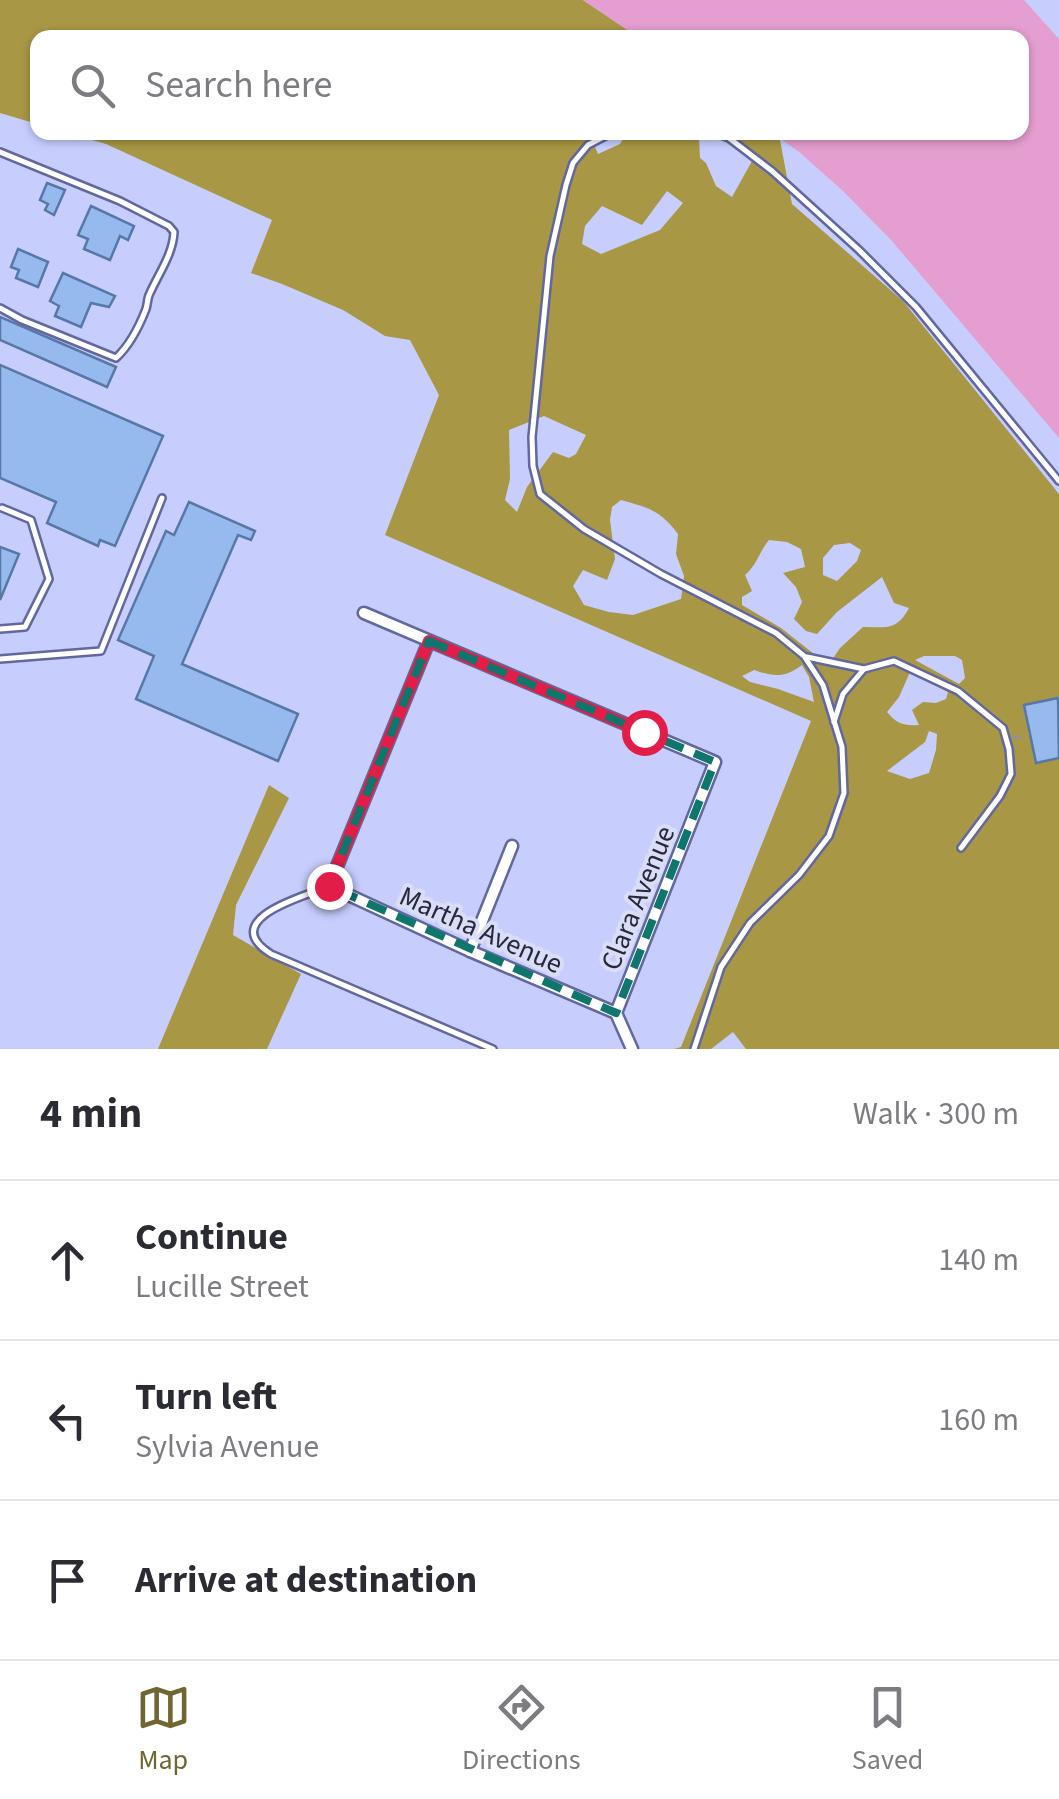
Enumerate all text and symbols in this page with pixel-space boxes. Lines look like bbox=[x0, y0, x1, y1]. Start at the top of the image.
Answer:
search box bbox=[30, 30, 1029, 140]
icon: search bbox=[65, 58, 120, 113]
text: Search here bbox=[145, 58, 332, 112]
route start bbox=[622, 710, 668, 756]
street label: Clara Avenue bbox=[591, 820, 685, 976]
route end bbox=[307, 864, 353, 910]
street label: Martha Avenue bbox=[393, 876, 569, 984]
text: 4 min bbox=[40, 1084, 142, 1144]
text: Walk · 300 m bbox=[853, 1091, 1019, 1137]
text: Continue bbox=[135, 1210, 288, 1264]
icon: ahead bbox=[40, 1233, 95, 1288]
text: 140 m bbox=[938, 1237, 1019, 1283]
text: Lucille Street bbox=[135, 1264, 309, 1310]
text: Turn left bbox=[135, 1370, 277, 1424]
icon: left bbox=[40, 1393, 95, 1448]
text: 160 m bbox=[938, 1397, 1019, 1443]
text: Sylvia Avenue bbox=[135, 1424, 319, 1470]
icon: arrive bbox=[40, 1553, 95, 1608]
text: Arrive at destination bbox=[135, 1553, 477, 1607]
tab: Map bbox=[136, 1680, 191, 1780]
tab: Directions bbox=[462, 1680, 581, 1780]
tab: Saved bbox=[852, 1680, 923, 1780]

